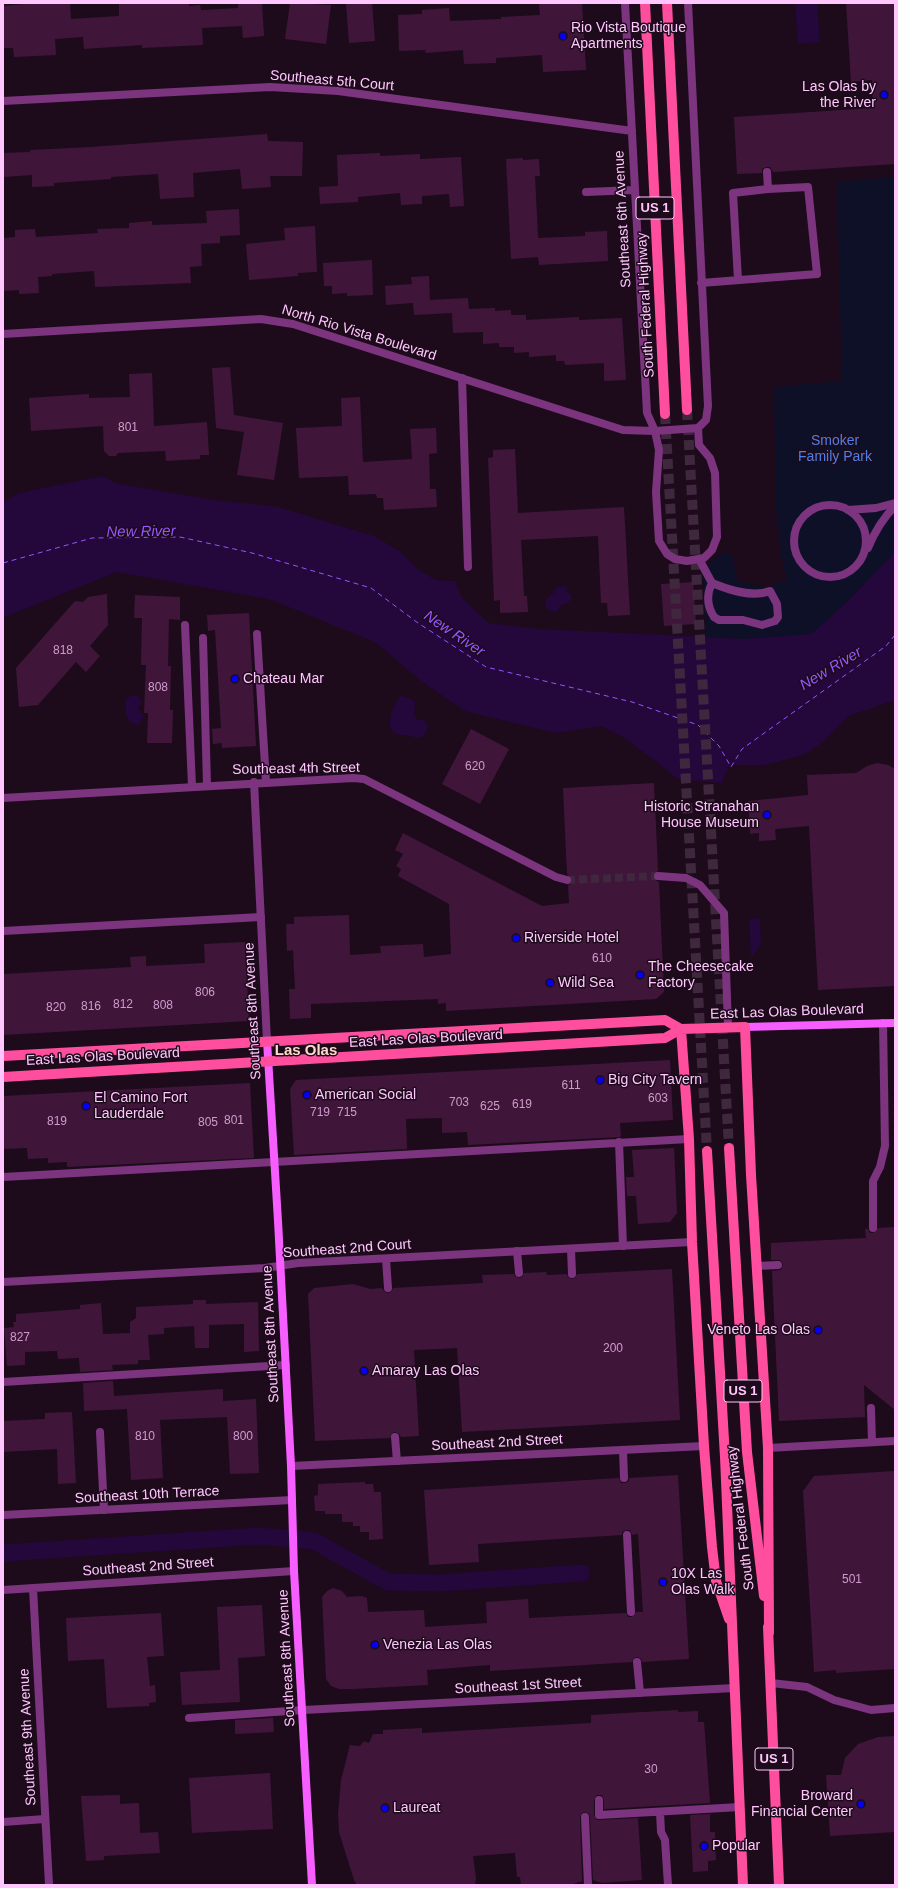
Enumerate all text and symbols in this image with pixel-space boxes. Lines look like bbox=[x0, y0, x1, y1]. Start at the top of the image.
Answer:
place label: Rio Vista Boutique Apartments bbox=[571, 20, 686, 52]
marker: Rio Vista Boutique Apartments bbox=[558, 31, 568, 41]
street label: Southeast 5th Court bbox=[269, 67, 395, 95]
place label: Las Olas by the River bbox=[802, 79, 876, 112]
marker: Las Olas by the River bbox=[879, 90, 889, 100]
street label: Southeast 6th Avenue bbox=[611, 150, 635, 288]
road number: US 1 bbox=[636, 197, 674, 219]
street label: South Federal Highway bbox=[634, 232, 658, 378]
street label: North Rio Vista Boulevard bbox=[280, 301, 438, 365]
house number: 801 bbox=[118, 421, 138, 435]
park label: Smoker Family Park bbox=[798, 433, 872, 466]
water label: New River bbox=[106, 522, 176, 542]
water label: New River bbox=[420, 607, 488, 661]
water label: New River bbox=[797, 643, 865, 695]
house number: 818 bbox=[53, 644, 73, 658]
place label: Chateau Mar bbox=[243, 671, 324, 687]
marker: Chateau Mar bbox=[230, 674, 240, 684]
house number: 808 bbox=[148, 681, 168, 695]
street label: Southeast 4th Street bbox=[232, 759, 360, 779]
house number: 620 bbox=[465, 760, 485, 774]
place label: Historic Stranahan House Museum bbox=[644, 799, 759, 832]
marker: Historic Stranahan House Museum bbox=[762, 810, 772, 820]
place label: Riverside Hotel bbox=[524, 930, 619, 946]
marker: Riverside Hotel bbox=[511, 933, 521, 943]
street label: Southeast 8th Avenue bbox=[241, 942, 265, 1080]
house number: 610 bbox=[592, 952, 612, 966]
place label: The Cheesecake Factory bbox=[648, 959, 754, 992]
marker: The Cheesecake Factory bbox=[635, 970, 645, 980]
place label: Wild Sea bbox=[558, 975, 614, 991]
marker: Wild Sea bbox=[545, 978, 555, 988]
house number: 806 bbox=[195, 986, 215, 1000]
house number: 812 bbox=[113, 998, 133, 1012]
house number: 808 bbox=[153, 999, 173, 1013]
house number: 816 bbox=[81, 1000, 101, 1014]
house number: 820 bbox=[46, 1001, 66, 1015]
street label: East Las Olas Boulevard bbox=[710, 1001, 864, 1023]
street label: East Las Olas Boulevard bbox=[349, 1027, 503, 1051]
district label: Las Olas bbox=[275, 1042, 337, 1060]
street label: East Las Olas Boulevard bbox=[26, 1045, 180, 1069]
place label: Big City Tavern bbox=[608, 1072, 702, 1088]
marker: Big City Tavern bbox=[595, 1075, 605, 1085]
house number: 611 bbox=[561, 1079, 581, 1093]
place label: American Social bbox=[315, 1087, 416, 1103]
place label: El Camino Fort Lauderdale bbox=[94, 1090, 187, 1122]
marker: American Social bbox=[302, 1090, 312, 1100]
house number: 603 bbox=[648, 1092, 668, 1106]
house number: 703 bbox=[449, 1096, 469, 1110]
house number: 619 bbox=[512, 1098, 532, 1112]
house number: 625 bbox=[480, 1100, 500, 1114]
marker: El Camino Fort Lauderdale bbox=[81, 1101, 91, 1111]
house number: 719 bbox=[310, 1106, 330, 1120]
house number: 715 bbox=[337, 1106, 357, 1120]
house number: 801 bbox=[224, 1114, 244, 1128]
house number: 819 bbox=[47, 1115, 67, 1129]
house number: 805 bbox=[198, 1116, 218, 1130]
street label: Southeast 2nd Court bbox=[282, 1236, 412, 1262]
street label: Southeast 8th Avenue bbox=[259, 1265, 283, 1403]
place label: Veneto Las Olas bbox=[707, 1322, 810, 1338]
marker: Veneto Las Olas bbox=[813, 1325, 823, 1335]
house number: 827 bbox=[10, 1331, 30, 1345]
house number: 200 bbox=[603, 1342, 623, 1356]
place label: Amaray Las Olas bbox=[372, 1363, 479, 1379]
marker: Amaray Las Olas bbox=[359, 1366, 369, 1376]
road number: US 1 bbox=[724, 1380, 762, 1402]
house number: 810 bbox=[135, 1430, 155, 1444]
house number: 800 bbox=[233, 1430, 253, 1444]
street label: Southeast 2nd Street bbox=[431, 1431, 563, 1455]
street label: South Federal Highway bbox=[724, 1445, 758, 1591]
street label: Southeast 10th Terrace bbox=[74, 1483, 220, 1507]
street label: Southeast 2nd Street bbox=[82, 1554, 214, 1580]
place label: 10X Las Olas Walk bbox=[671, 1566, 734, 1598]
house number: 501 bbox=[842, 1573, 862, 1587]
marker: 10X Las Olas Walk bbox=[658, 1577, 668, 1587]
street label: Southeast 8th Avenue bbox=[275, 1589, 299, 1727]
place label: Venezia Las Olas bbox=[383, 1637, 492, 1653]
marker: Venezia Las Olas bbox=[370, 1640, 380, 1650]
street label: Southeast 9th Avenue bbox=[16, 1668, 40, 1806]
street label: Southeast 1st Street bbox=[454, 1674, 582, 1698]
road number: US 1 bbox=[755, 1748, 793, 1770]
house number: 30 bbox=[644, 1763, 658, 1777]
place label: Broward Financial Center bbox=[751, 1788, 853, 1820]
marker: Broward Financial Center bbox=[856, 1799, 866, 1809]
place label: Laureat bbox=[393, 1800, 440, 1816]
marker: Laureat bbox=[380, 1803, 390, 1813]
place label: Popular bbox=[712, 1838, 760, 1854]
marker: Popular bbox=[699, 1841, 709, 1851]

